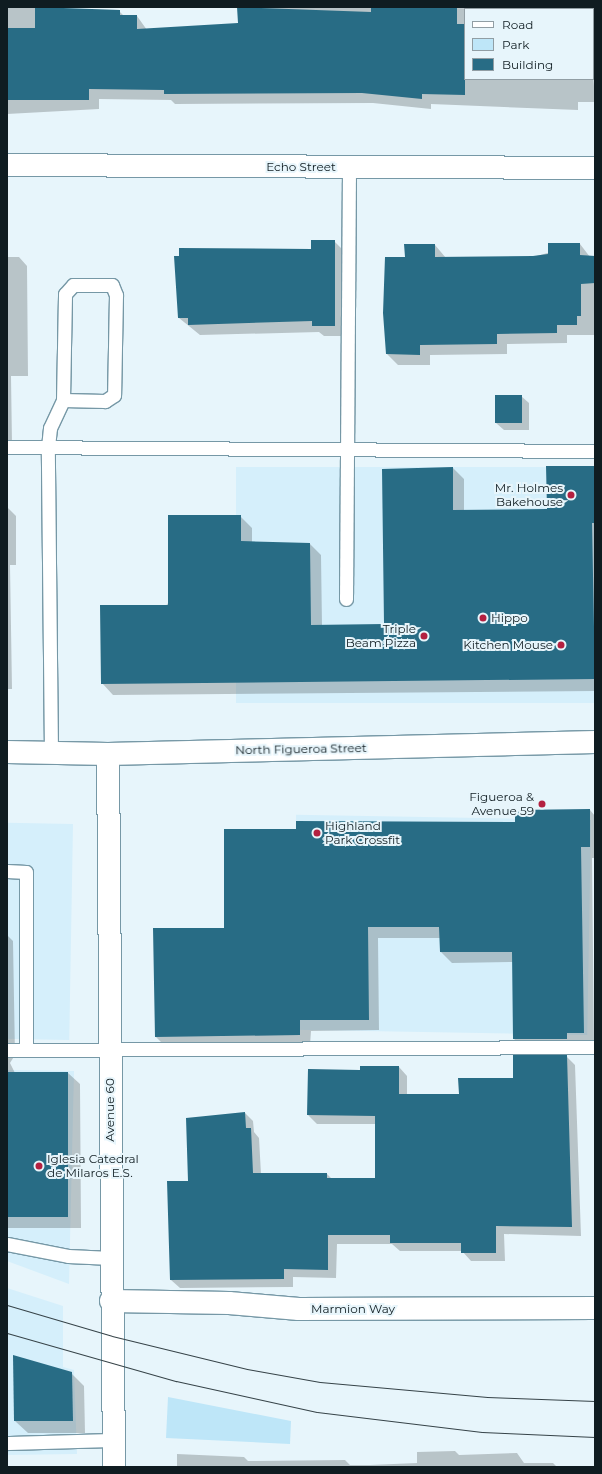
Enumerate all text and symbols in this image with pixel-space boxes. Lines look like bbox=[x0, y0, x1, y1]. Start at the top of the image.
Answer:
legend bbox=[464, 8, 594, 80]
text: Road bbox=[502, 17, 533, 32]
text: Park bbox=[502, 37, 529, 52]
text: Building bbox=[502, 57, 553, 72]
street label: Echo Street bbox=[266, 160, 336, 174]
place label: Mr. Holmes Bakehouse bbox=[495, 481, 563, 509]
marker: Mr. Holmes Bakehouse bbox=[566, 490, 576, 500]
place label: Hippo bbox=[491, 611, 528, 625]
marker: Hippo bbox=[478, 613, 488, 623]
place label: Triple Beam Pizza bbox=[346, 622, 416, 650]
marker: Triple Beam Pizza bbox=[419, 631, 429, 641]
place label: Kitchen Mouse bbox=[463, 638, 553, 652]
marker: Kitchen Mouse bbox=[556, 640, 566, 650]
street label: North Figueroa Street bbox=[235, 741, 367, 757]
place label: Figueroa & Avenue 59 bbox=[469, 790, 534, 818]
marker: Figueroa & Avenue 59 bbox=[537, 799, 547, 809]
place label: Highland Park Crossfit bbox=[325, 819, 400, 847]
marker: Highland Park Crossfit bbox=[312, 828, 322, 838]
street label: Avenue 60 bbox=[103, 1078, 117, 1142]
place label: Iglesia Catedral de Milaros E.S. bbox=[47, 1152, 139, 1180]
marker: Iglesia Catedral de Milaros E.S. bbox=[34, 1161, 44, 1171]
street label: Marmion Way bbox=[311, 1302, 395, 1316]

